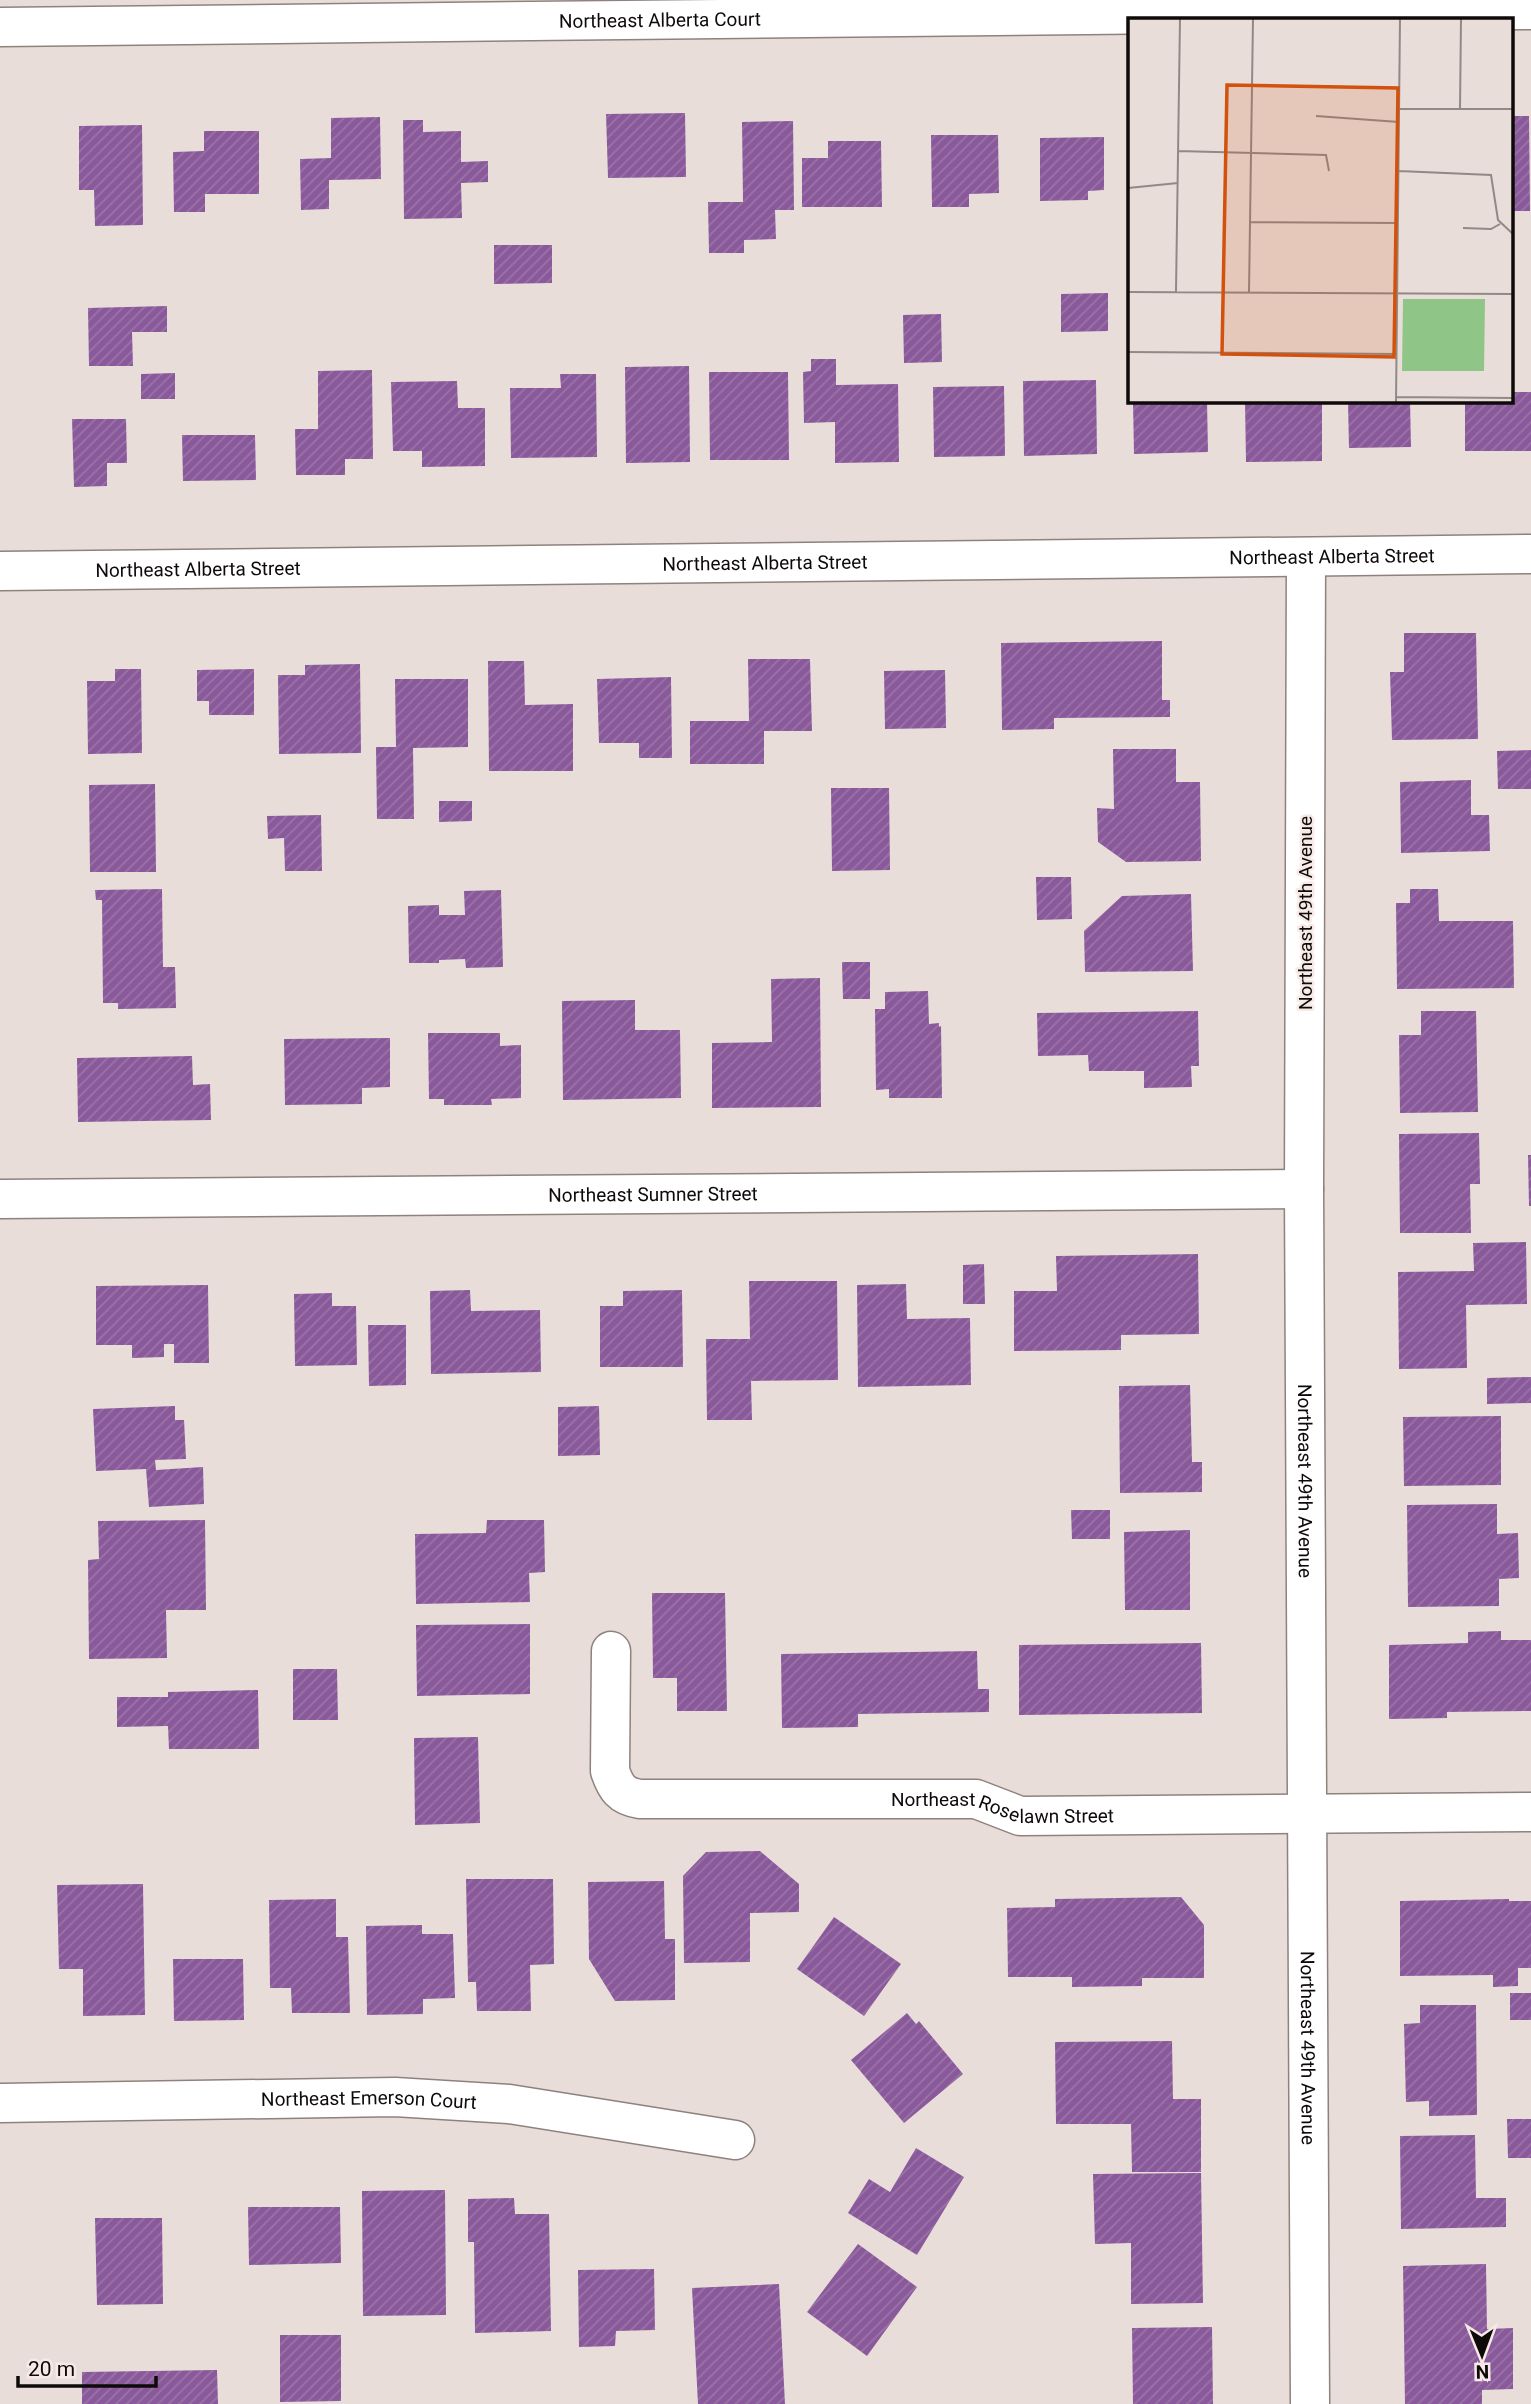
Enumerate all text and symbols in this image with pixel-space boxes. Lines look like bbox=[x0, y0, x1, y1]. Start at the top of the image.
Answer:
street label: Northeast Alberta Court bbox=[559, 8, 761, 33]
inset map bbox=[1128, 18, 1514, 402]
street label: Northeast Alberta Street bbox=[1229, 544, 1435, 569]
street label: Northeast Alberta Street bbox=[662, 550, 868, 576]
street label: Northeast Alberta Street bbox=[95, 557, 301, 582]
street label: Northeast 49th Avenue bbox=[1294, 816, 1317, 1010]
street label: Northeast Sumner Street bbox=[548, 1182, 758, 1207]
street label: Northeast 49th Avenue bbox=[1293, 1384, 1317, 1578]
street label: Northeast Roselawn Street bbox=[891, 1788, 1114, 1828]
street label: Northeast 49th Avenue bbox=[1296, 1951, 1320, 2145]
street label: Northeast Emerson Court bbox=[261, 2086, 477, 2114]
north arrow bbox=[1447, 2320, 1517, 2390]
scale bar bbox=[18, 2344, 156, 2388]
text: 20 m bbox=[28, 2357, 75, 2381]
text: N bbox=[1475, 2360, 1489, 2383]

